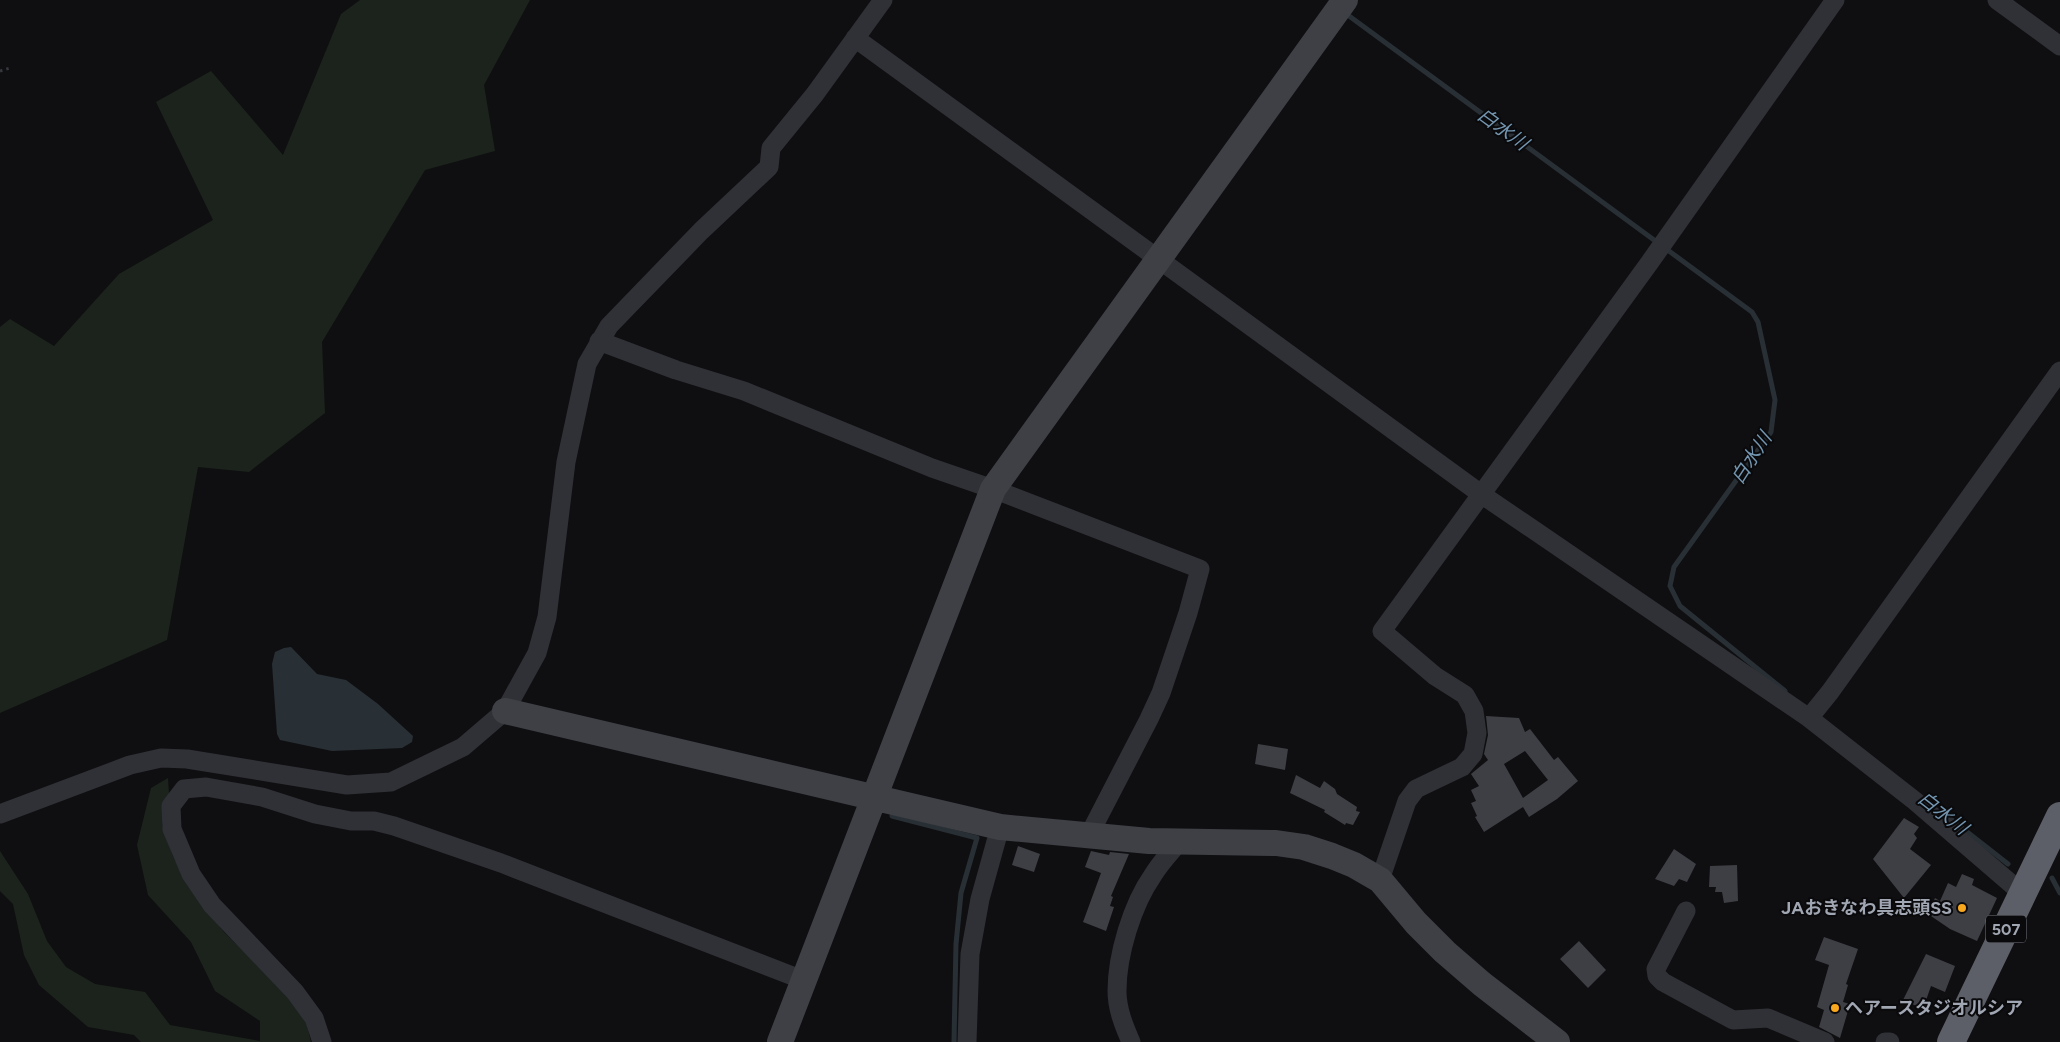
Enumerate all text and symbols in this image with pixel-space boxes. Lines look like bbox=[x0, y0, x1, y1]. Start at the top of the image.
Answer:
water label: 白水川 bbox=[1473, 103, 1534, 156]
water label: 白水川 bbox=[1726, 426, 1777, 488]
water label: 白水川 bbox=[1913, 786, 1974, 841]
place label: JAおきなわ具志頭SS bbox=[1781, 897, 1952, 919]
marker: JAおきなわ具志頭SS bbox=[1956, 902, 1968, 914]
road number: 507 bbox=[1986, 916, 2026, 942]
place label: ヘアースタジオルシア bbox=[1845, 997, 2023, 1019]
marker: ヘアースタジオルシア bbox=[1829, 1002, 1841, 1014]

